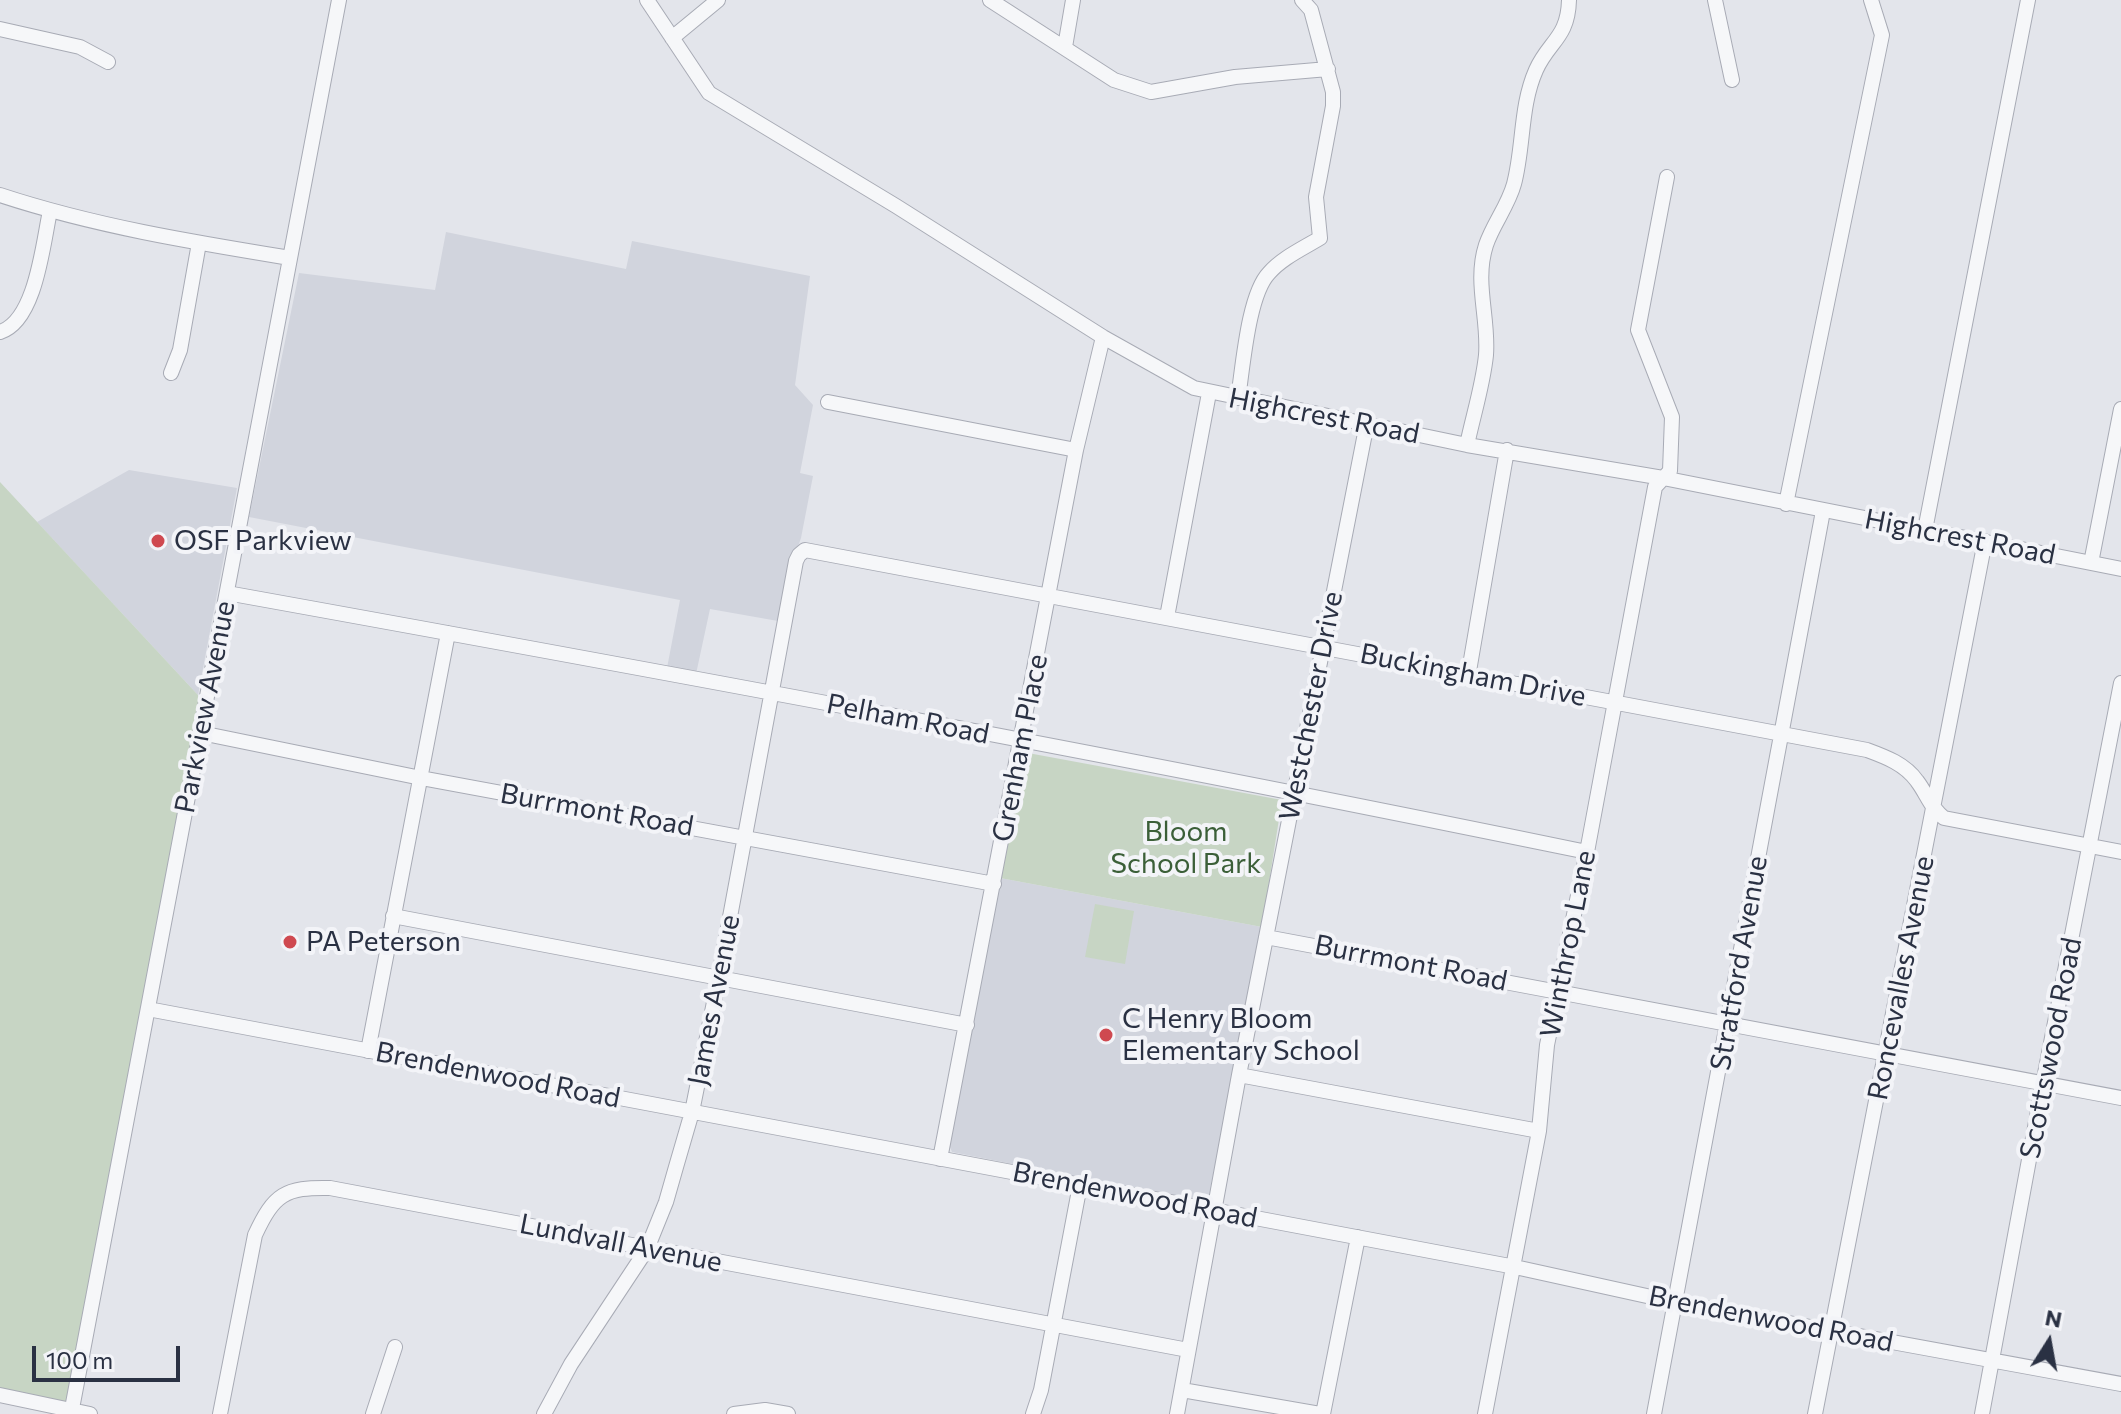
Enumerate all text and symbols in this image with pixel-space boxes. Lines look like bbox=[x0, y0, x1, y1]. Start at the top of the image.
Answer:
street label: Highcrest Road bbox=[1226, 381, 1422, 451]
street label: Highcrest Road bbox=[1862, 502, 2058, 572]
place label: OSF Parkview bbox=[174, 524, 352, 558]
marker: OSF Parkview bbox=[149, 532, 167, 550]
street label: Westchester Drive bbox=[1272, 588, 1350, 824]
street label: Parkview Avenue bbox=[168, 598, 242, 816]
street label: Buckingham Drive bbox=[1357, 637, 1589, 713]
street label: Grenham Place bbox=[985, 651, 1055, 845]
street label: Pelham Road bbox=[824, 687, 992, 751]
street label: Burrmont Road bbox=[498, 776, 696, 844]
park label: Bloom School Park bbox=[1111, 815, 1261, 881]
street label: Winthrop Lane bbox=[1533, 847, 1603, 1041]
street label: Stratford Avenue bbox=[1704, 853, 1774, 1073]
street label: Roncevalles Avenue bbox=[1861, 853, 1941, 1103]
street label: James Avenue bbox=[681, 912, 747, 1088]
place label: PA Peterson bbox=[306, 925, 461, 959]
street label: Burrmont Road bbox=[1312, 928, 1510, 998]
marker: PA Peterson bbox=[281, 933, 299, 951]
street label: Scottswood Road bbox=[2013, 935, 2089, 1161]
place label: C Henry Bloom Elementary School bbox=[1122, 1002, 1360, 1068]
marker: C Henry Bloom Elementary School bbox=[1097, 1026, 1115, 1044]
street label: Brendenwood Road bbox=[373, 1035, 623, 1115]
street label: Brendenwood Road bbox=[1010, 1155, 1260, 1235]
street label: Lundvall Avenue bbox=[517, 1207, 725, 1279]
street label: Brendenwood Road bbox=[1646, 1279, 1896, 1359]
north arrow bbox=[2009, 1302, 2089, 1382]
text: N bbox=[2043, 1303, 2064, 1333]
scale bar bbox=[36, 1330, 184, 1380]
text: 100 m bbox=[46, 1345, 113, 1374]

